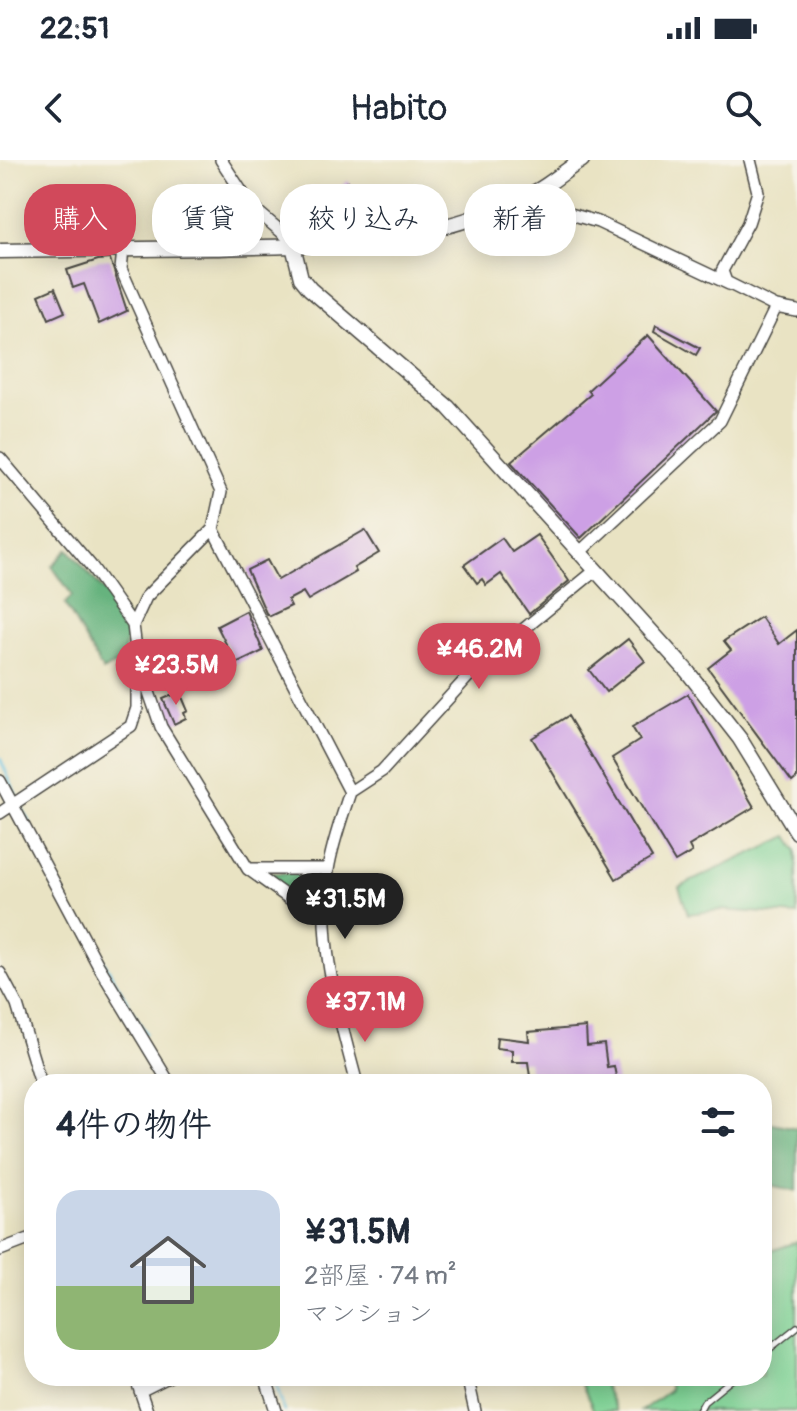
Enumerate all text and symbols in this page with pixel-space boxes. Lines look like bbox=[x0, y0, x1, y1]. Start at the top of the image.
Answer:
text: 22:51 bbox=[40, 10, 110, 47]
icon: back bbox=[32, 86, 76, 130]
text: Habito bbox=[350, 86, 447, 131]
icon: search bbox=[721, 86, 765, 130]
chip: 購入 bbox=[24, 184, 136, 256]
chip: 賃貸 bbox=[152, 184, 264, 256]
chip: 絞り込み bbox=[280, 184, 448, 256]
chip: 新着 bbox=[464, 184, 576, 256]
pin: ¥46.2M bbox=[414, 623, 544, 691]
text: ¥46.2M bbox=[435, 633, 523, 665]
pin: ¥23.5M bbox=[111, 639, 241, 707]
text: ¥23.5M bbox=[134, 649, 218, 681]
pin: ¥31.5M bbox=[280, 873, 410, 941]
text: ¥31.5M bbox=[304, 883, 386, 915]
pin: ¥37.1M bbox=[300, 976, 430, 1044]
text: ¥37.1M bbox=[325, 986, 405, 1018]
icon: filters bbox=[696, 1100, 740, 1144]
text: 4件の物件 bbox=[56, 1104, 212, 1147]
text: ¥31.5M bbox=[304, 1211, 410, 1254]
icon: home bbox=[120, 1222, 216, 1318]
text: 2部屋 · 74 m² bbox=[304, 1260, 457, 1292]
text: マンション bbox=[304, 1298, 433, 1330]

